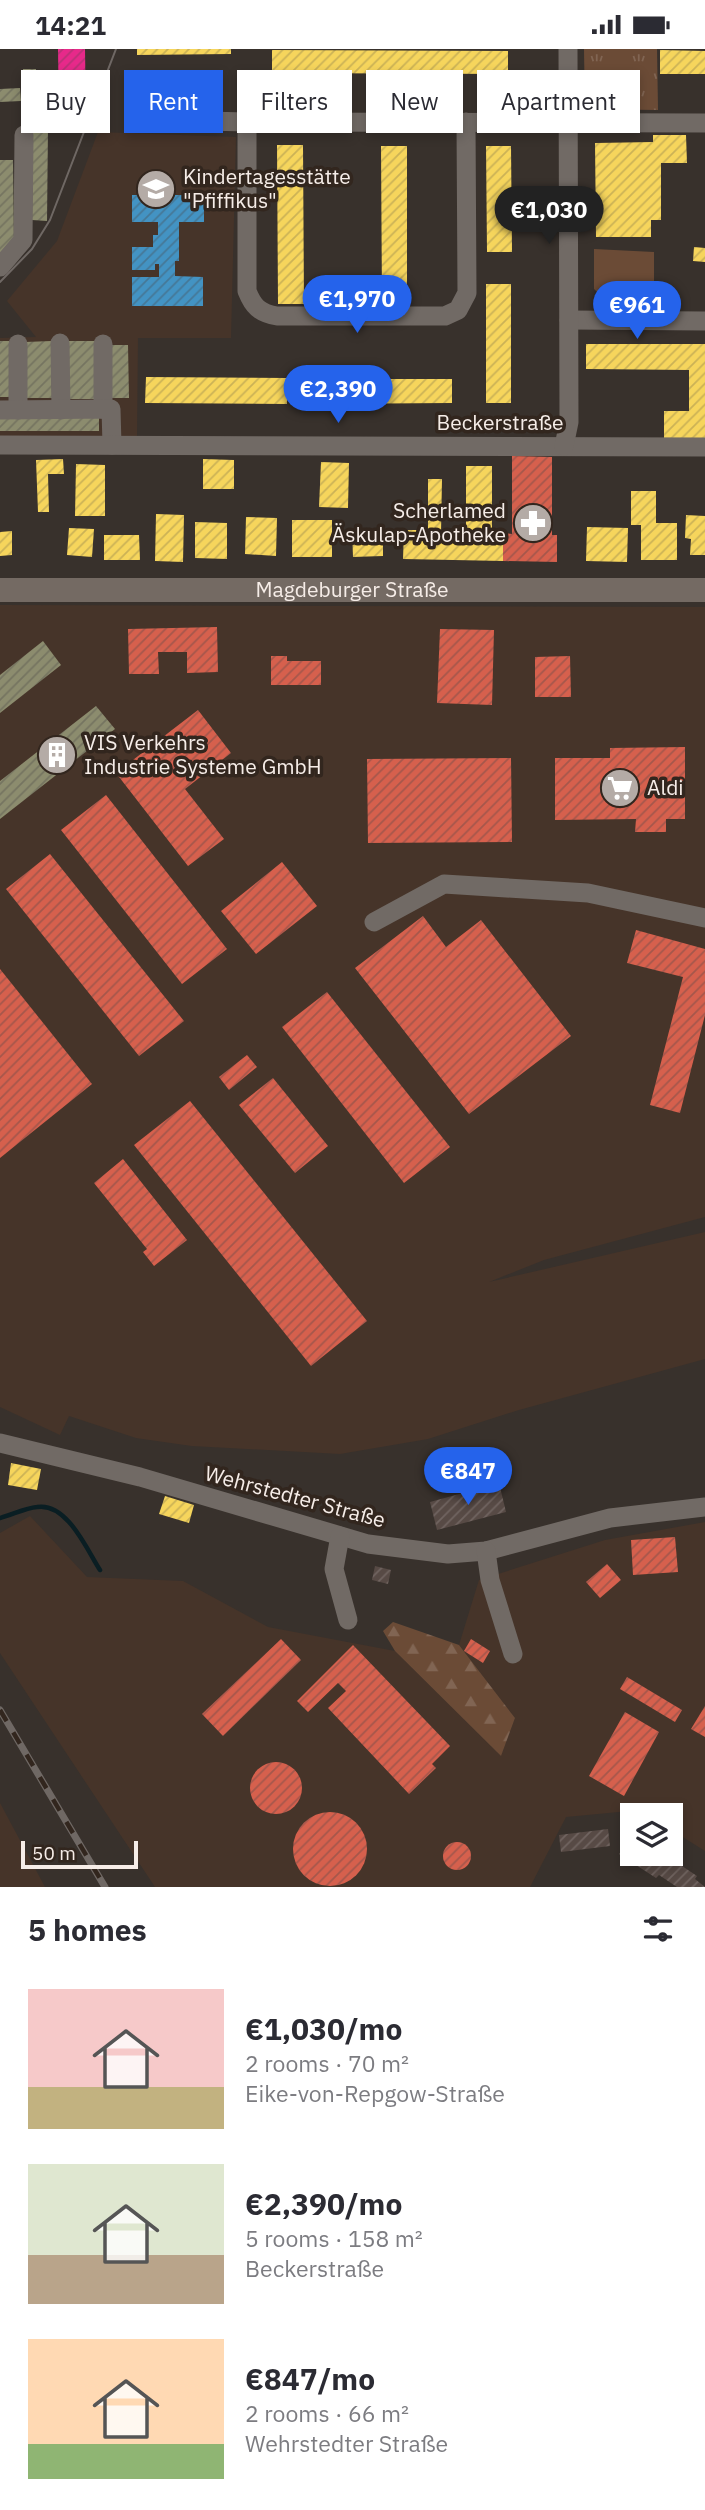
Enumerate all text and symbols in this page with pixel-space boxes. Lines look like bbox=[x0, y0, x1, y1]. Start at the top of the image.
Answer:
text: 14:21 bbox=[35, 8, 106, 42]
chip: Buy bbox=[21, 70, 110, 133]
chip: Rent bbox=[124, 70, 223, 133]
chip: Filters bbox=[237, 70, 352, 133]
chip: New bbox=[366, 70, 463, 133]
chip: Apartment bbox=[477, 70, 640, 133]
place label: Kindertagesstätte "Pfiffikus" bbox=[183, 162, 351, 214]
school or university icon: Kindertagesstätte "Pfiffikus" bbox=[135, 168, 177, 210]
pin: €1,030 bbox=[492, 187, 606, 246]
text: €1,030 bbox=[511, 194, 587, 224]
pin: €1,970 bbox=[300, 275, 414, 335]
pin: €961 bbox=[596, 281, 678, 341]
text: €1,970 bbox=[319, 283, 395, 313]
text: €961 bbox=[609, 289, 665, 319]
pin: €2,390 bbox=[281, 365, 395, 425]
text: €2,390 bbox=[300, 373, 376, 403]
street label: Beckerstraße bbox=[436, 408, 564, 436]
place label: Scherlamed Äskulap-Apotheke bbox=[332, 496, 506, 548]
pharmacy icon: Scherlamed Äskulap-Apotheke bbox=[512, 502, 554, 544]
street label: Magdeburger Straße bbox=[256, 575, 448, 603]
place label: VIS Verkehrs Industrie Systeme GmbH bbox=[84, 728, 322, 780]
building icon: VIS Verkehrs Industrie Systeme GmbH bbox=[36, 734, 78, 776]
supermarket icon: Aldi bbox=[599, 767, 641, 809]
place label: Aldi bbox=[647, 773, 684, 801]
pin: €847 bbox=[427, 1447, 509, 1507]
text: €847 bbox=[440, 1455, 496, 1485]
street label: Wehrstedter Straße bbox=[202, 1459, 388, 1534]
map controls bbox=[620, 1803, 683, 1866]
button: layers bbox=[620, 1803, 683, 1866]
scale bar bbox=[21, 1838, 138, 1870]
text: 50 m bbox=[32, 1841, 76, 1865]
text: 5 homes bbox=[28, 1910, 147, 1949]
icon: filters bbox=[639, 1910, 677, 1948]
text: €1,030/mo bbox=[245, 2009, 402, 2048]
icon: home bbox=[84, 2017, 168, 2101]
text: 2 rooms · 70 m² bbox=[245, 2048, 409, 2078]
text: Eike-von-Repgow-Straße bbox=[245, 2078, 505, 2108]
text: €2,390/mo bbox=[245, 2184, 402, 2223]
icon: home bbox=[84, 2192, 168, 2276]
text: 5 rooms · 158 m² bbox=[245, 2223, 423, 2253]
text: Beckerstraße bbox=[245, 2253, 384, 2283]
text: €847/mo bbox=[245, 2359, 375, 2398]
icon: home bbox=[84, 2367, 168, 2451]
text: 2 rooms · 66 m² bbox=[245, 2398, 409, 2428]
text: Wehrstedter Straße bbox=[245, 2428, 448, 2458]

